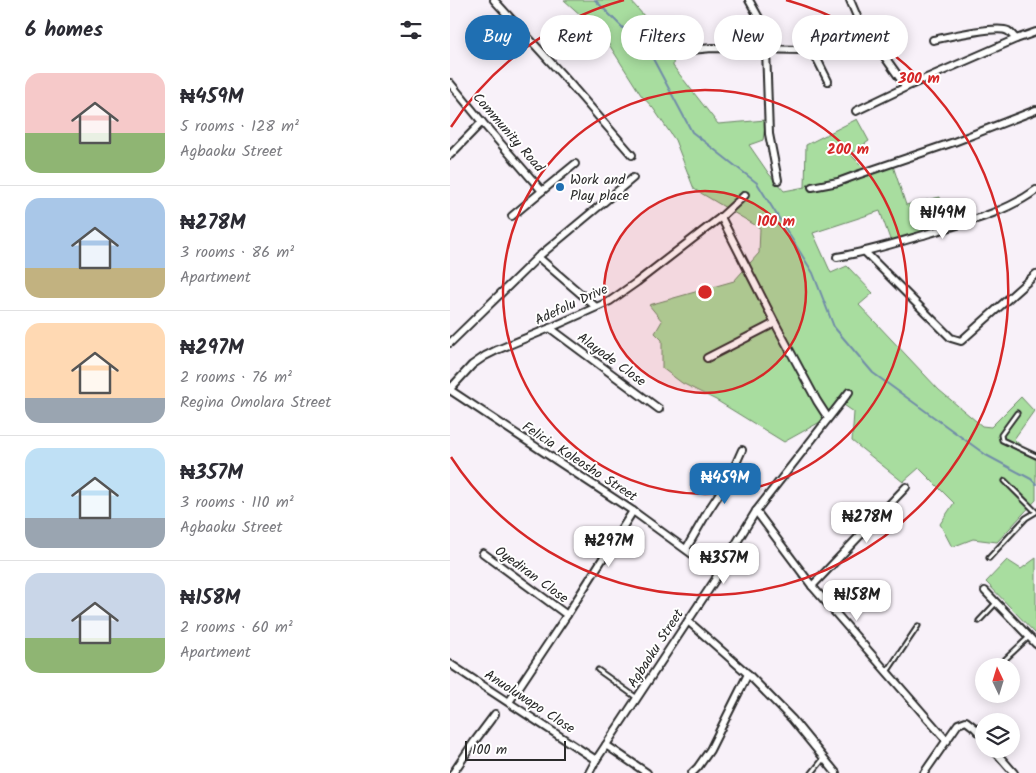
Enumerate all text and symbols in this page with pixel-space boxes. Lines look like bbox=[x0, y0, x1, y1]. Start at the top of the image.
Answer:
text: 6 homes bbox=[25, 14, 103, 47]
chip: Buy bbox=[465, 15, 530, 60]
chip: Rent bbox=[540, 15, 611, 60]
chip: Filters bbox=[621, 15, 704, 60]
chip: New bbox=[714, 15, 782, 60]
chip: Apartment bbox=[792, 15, 908, 60]
icon: filters bbox=[397, 16, 425, 44]
text: 300 m bbox=[897, 67, 940, 91]
text: ₦459M bbox=[180, 81, 244, 114]
street label: Community Road bbox=[467, 88, 550, 178]
icon: home bbox=[65, 93, 125, 153]
text: 5 rooms · 128 m² bbox=[180, 114, 299, 139]
text: 200 m bbox=[827, 138, 869, 162]
text: Agbaoku Street bbox=[180, 139, 283, 164]
place label: Work and Play place bbox=[570, 169, 630, 207]
marker: Work and Play place bbox=[554, 181, 566, 193]
pin: ₦149M bbox=[908, 198, 978, 240]
text: ₦149M bbox=[920, 201, 966, 226]
text: ₦278M bbox=[180, 207, 246, 240]
text: 100 m bbox=[757, 210, 795, 234]
icon: home bbox=[65, 218, 125, 278]
text: 3 rooms · 86 m² bbox=[180, 240, 294, 265]
text: Apartment bbox=[180, 265, 251, 290]
street label: Adefolu Drive bbox=[531, 278, 612, 331]
centre of rings bbox=[696, 283, 714, 301]
street label: Alayode Close bbox=[572, 327, 651, 393]
text: ₦297M bbox=[180, 332, 244, 365]
icon: home bbox=[65, 343, 125, 403]
text: 2 rooms · 76 m² bbox=[180, 365, 292, 390]
text: Regina Omolara Street bbox=[180, 390, 331, 415]
street label: Felicia Koleosho Street bbox=[517, 416, 642, 508]
text: ₦357M bbox=[180, 457, 243, 490]
pin: ₦459M bbox=[690, 462, 760, 505]
text: ₦459M bbox=[701, 466, 749, 491]
icon: home bbox=[65, 468, 125, 528]
text: 3 rooms · 110 m² bbox=[180, 490, 294, 515]
pin: ₦278M bbox=[832, 502, 902, 544]
text: ₦278M bbox=[842, 505, 892, 530]
text: Agbaoku Street bbox=[180, 515, 283, 540]
pin: ₦297M bbox=[574, 526, 644, 568]
text: ₦297M bbox=[585, 529, 633, 554]
street label: Oyediran Close bbox=[490, 540, 573, 610]
pin: ₦357M bbox=[689, 542, 759, 585]
text: ₦357M bbox=[700, 546, 748, 571]
pin: ₦158M bbox=[822, 580, 892, 622]
text: ₦158M bbox=[180, 582, 240, 615]
text: ₦158M bbox=[834, 583, 880, 608]
icon: home bbox=[65, 593, 125, 653]
street label: Agbaoku Street bbox=[622, 604, 690, 692]
text: 2 rooms · 60 m² bbox=[180, 615, 293, 640]
text: Apartment bbox=[180, 640, 251, 665]
north arrow bbox=[975, 658, 1020, 702]
map controls bbox=[975, 658, 1020, 758]
street label: Anuoluwapo Close bbox=[480, 664, 580, 740]
button: layers bbox=[975, 713, 1020, 758]
scale bar bbox=[465, 738, 566, 761]
text: 100 m bbox=[472, 739, 507, 761]

